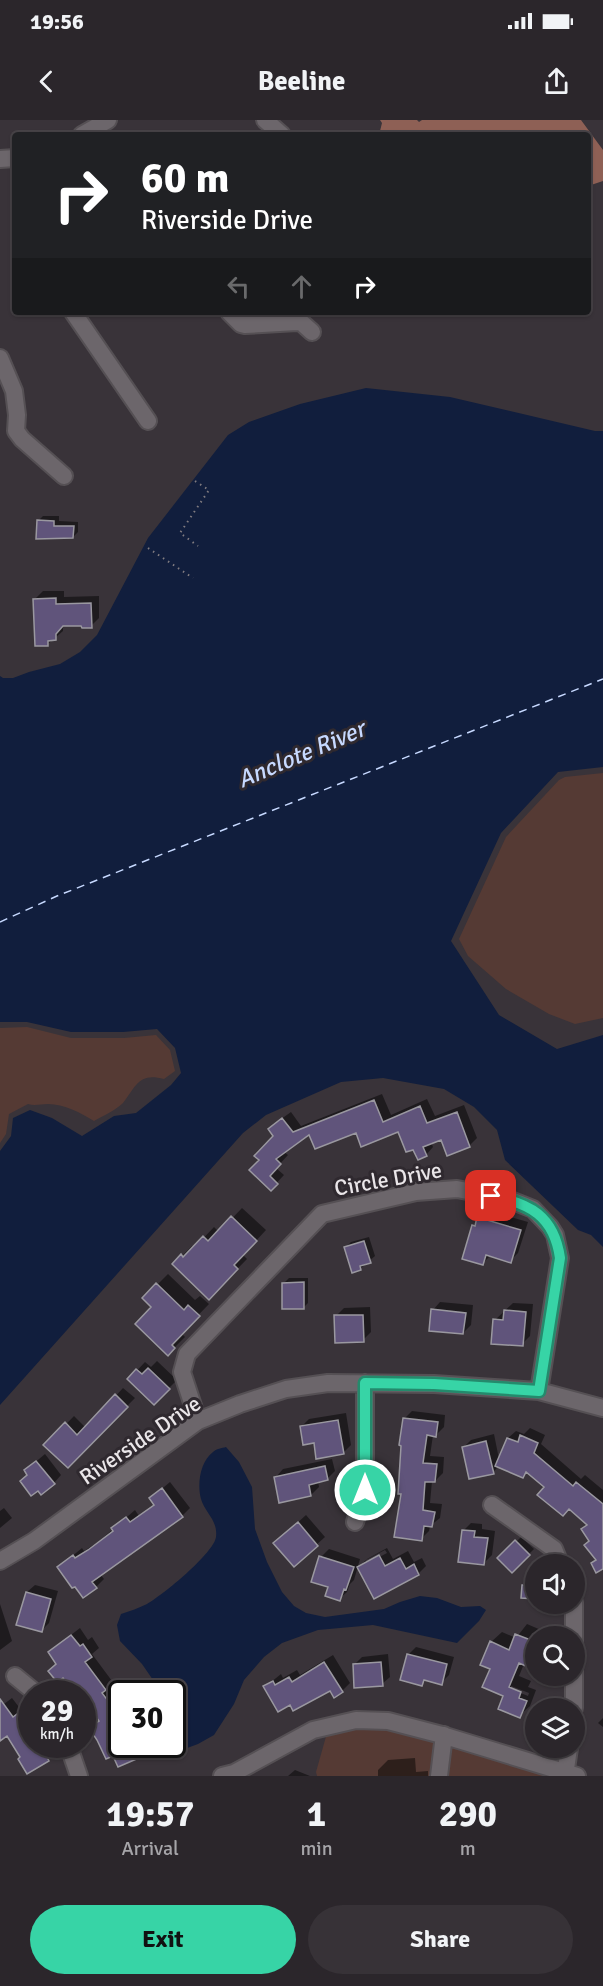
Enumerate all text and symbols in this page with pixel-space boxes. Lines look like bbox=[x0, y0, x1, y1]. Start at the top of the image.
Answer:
text: 19:56 bbox=[30, 8, 84, 35]
icon: back bbox=[30, 65, 63, 98]
text: Beeline bbox=[258, 65, 345, 98]
icon: share bbox=[540, 65, 573, 98]
text: 60 m bbox=[141, 153, 230, 204]
icon: right bbox=[42, 156, 120, 234]
text: Riverside Drive bbox=[141, 204, 313, 237]
icon: left bbox=[222, 270, 255, 303]
icon: ahead bbox=[285, 270, 318, 303]
icon: right bbox=[348, 270, 381, 303]
water label: Anclote River bbox=[233, 712, 372, 794]
street label: Circle Drive bbox=[332, 1156, 444, 1202]
pin bbox=[465, 1170, 516, 1221]
icon: arrive bbox=[474, 1179, 507, 1212]
street label: Riverside Drive bbox=[74, 1390, 206, 1490]
position arrow bbox=[333, 1458, 397, 1522]
map controls bbox=[525, 1554, 585, 1758]
button: sound bbox=[525, 1554, 585, 1614]
button: search bbox=[525, 1626, 585, 1686]
speed limit sign: 30 bbox=[108, 1680, 186, 1758]
text: 29 bbox=[41, 1693, 73, 1730]
button: layers bbox=[525, 1698, 585, 1758]
text: km/h bbox=[40, 1725, 74, 1743]
text: 19:57 bbox=[106, 1792, 194, 1837]
text: 1 bbox=[307, 1792, 326, 1837]
text: 290 bbox=[439, 1792, 497, 1837]
text: Arrival bbox=[121, 1836, 179, 1861]
text: min bbox=[300, 1836, 333, 1861]
text: m bbox=[460, 1836, 476, 1861]
button: Exit bbox=[30, 1905, 296, 1974]
button: Share bbox=[308, 1905, 573, 1974]

